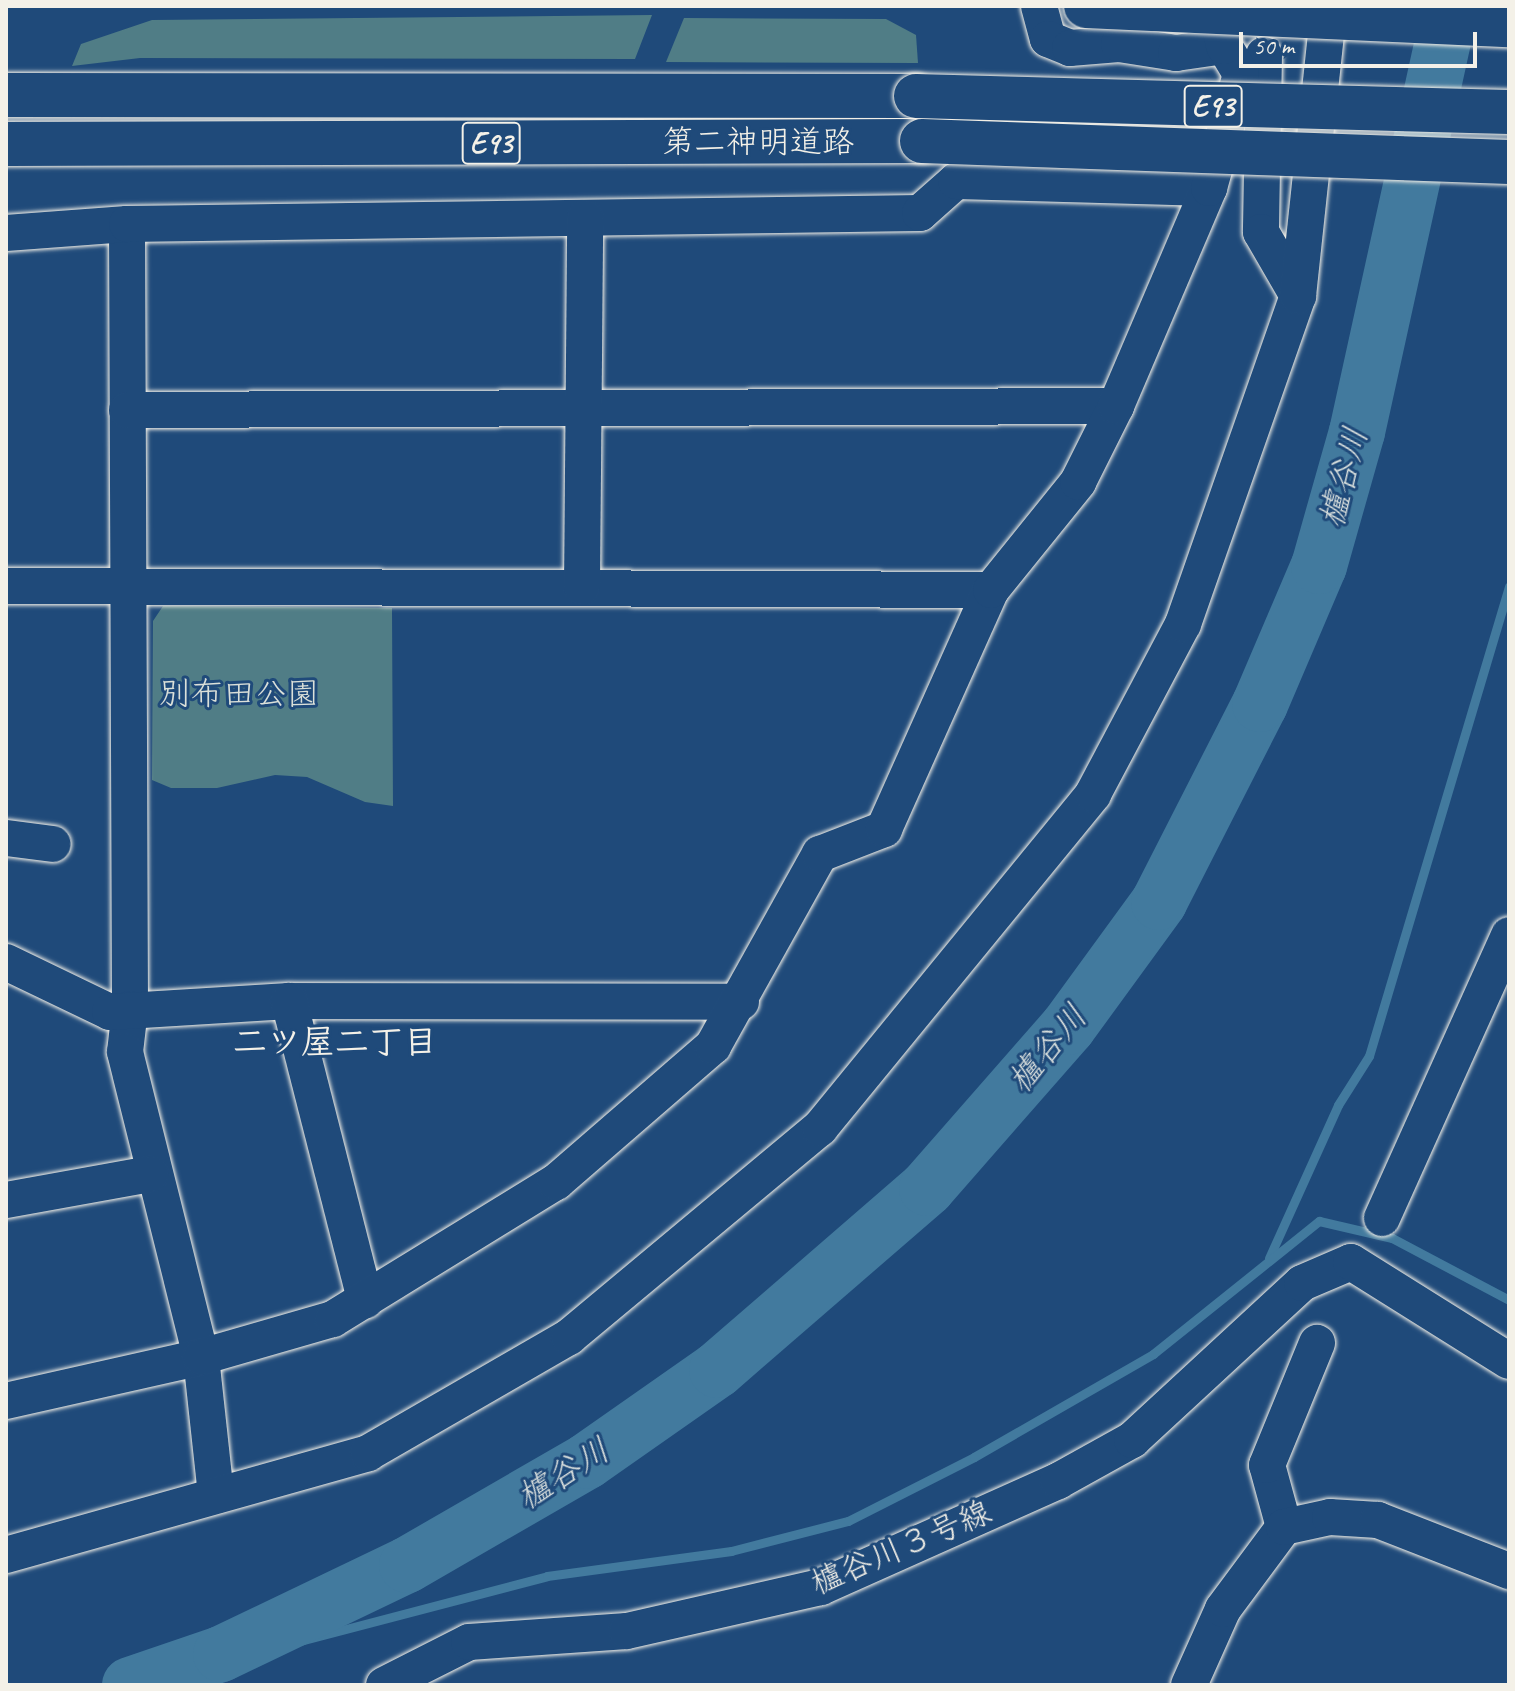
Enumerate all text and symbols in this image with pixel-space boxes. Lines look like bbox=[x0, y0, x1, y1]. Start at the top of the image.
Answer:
scale bar bbox=[1243, 16, 1481, 66]
text: 50 m bbox=[1253, 31, 1294, 61]
road number: E93 bbox=[1183, 80, 1243, 132]
road number: E93 bbox=[461, 117, 521, 169]
street label: 第二神明道路 bbox=[662, 123, 854, 161]
water label: 櫨谷川 bbox=[1310, 422, 1376, 532]
park label: 別布田公園 bbox=[159, 675, 319, 713]
water label: 櫨谷川 bbox=[999, 996, 1095, 1100]
district label: 二ツ屋二丁目 bbox=[233, 1022, 437, 1062]
water label: 櫨谷川 bbox=[509, 1429, 617, 1517]
street label: 櫨谷川３号線 bbox=[805, 1493, 997, 1603]

